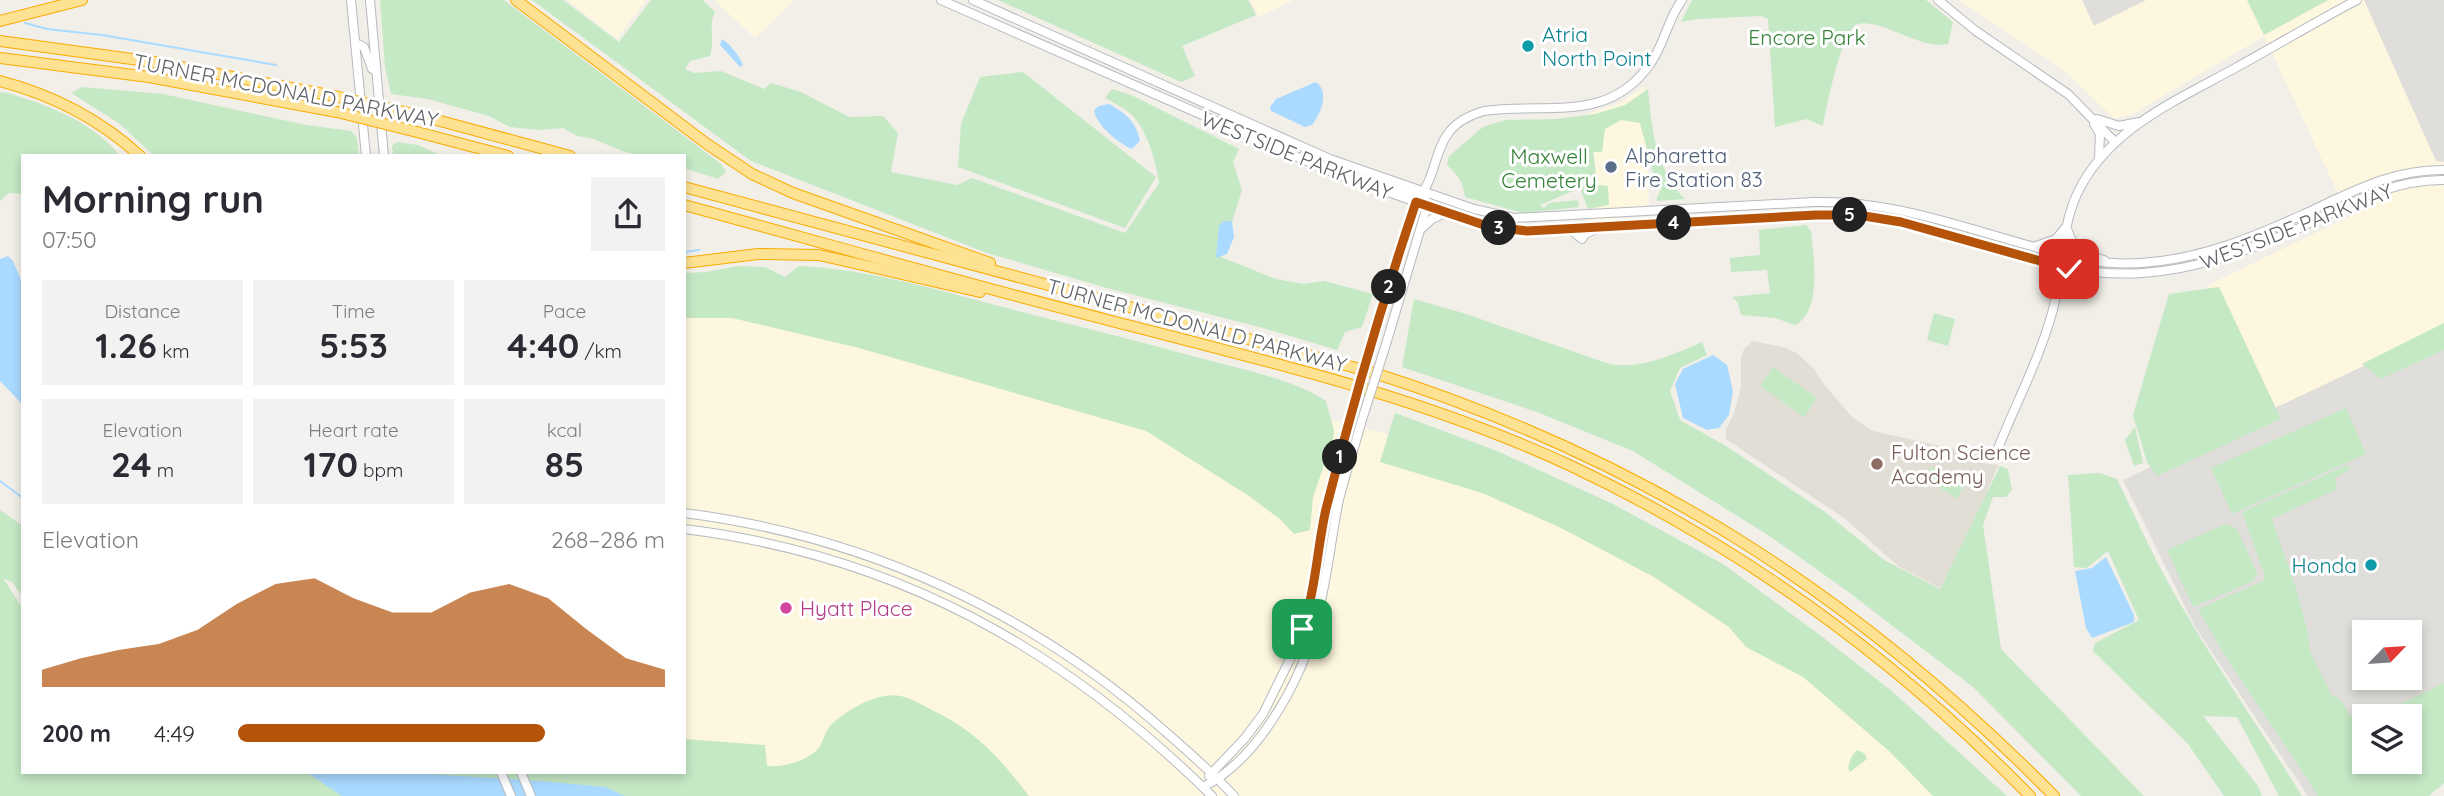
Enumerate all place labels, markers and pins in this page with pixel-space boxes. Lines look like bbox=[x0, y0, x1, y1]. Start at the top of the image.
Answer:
place label: Atria North Point bbox=[1542, 21, 1652, 71]
marker: Atria North Point bbox=[1520, 38, 1536, 54]
place label: Alpharetta Fire Station 83 bbox=[1625, 142, 1763, 192]
marker: Alpharetta Fire Station 83 bbox=[1603, 159, 1619, 175]
pin: 5 bbox=[1832, 198, 1868, 232]
pin: 4 bbox=[1656, 206, 1692, 241]
pin: 3 bbox=[1482, 210, 1516, 246]
pin bbox=[2039, 239, 2099, 299]
pin: 2 bbox=[1372, 270, 1406, 304]
place label: Fulton Science Academy bbox=[1891, 439, 2031, 489]
pin: 1 bbox=[1322, 440, 1358, 475]
marker: Fulton Science Academy bbox=[1869, 456, 1885, 472]
place label: Honda bbox=[2292, 552, 2357, 578]
marker: Honda bbox=[2363, 557, 2379, 573]
place label: Hyatt Place bbox=[800, 595, 913, 621]
pin bbox=[1272, 599, 1332, 659]
marker: Hyatt Place bbox=[778, 600, 794, 616]

